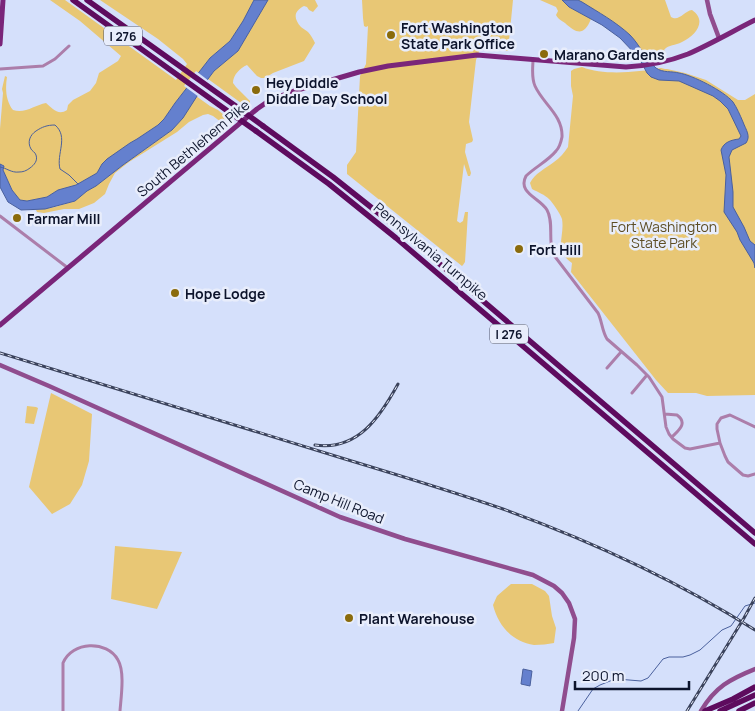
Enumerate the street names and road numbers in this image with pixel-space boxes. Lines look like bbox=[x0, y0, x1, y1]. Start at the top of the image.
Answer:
road number: I 276 bbox=[104, 27, 142, 46]
street label: South Bethlehem Pike bbox=[133, 95, 253, 201]
street label: Pennsylvania Turnpike bbox=[370, 198, 492, 304]
road number: I 276 bbox=[490, 324, 528, 344]
street label: Camp Hill Road bbox=[291, 474, 387, 528]

